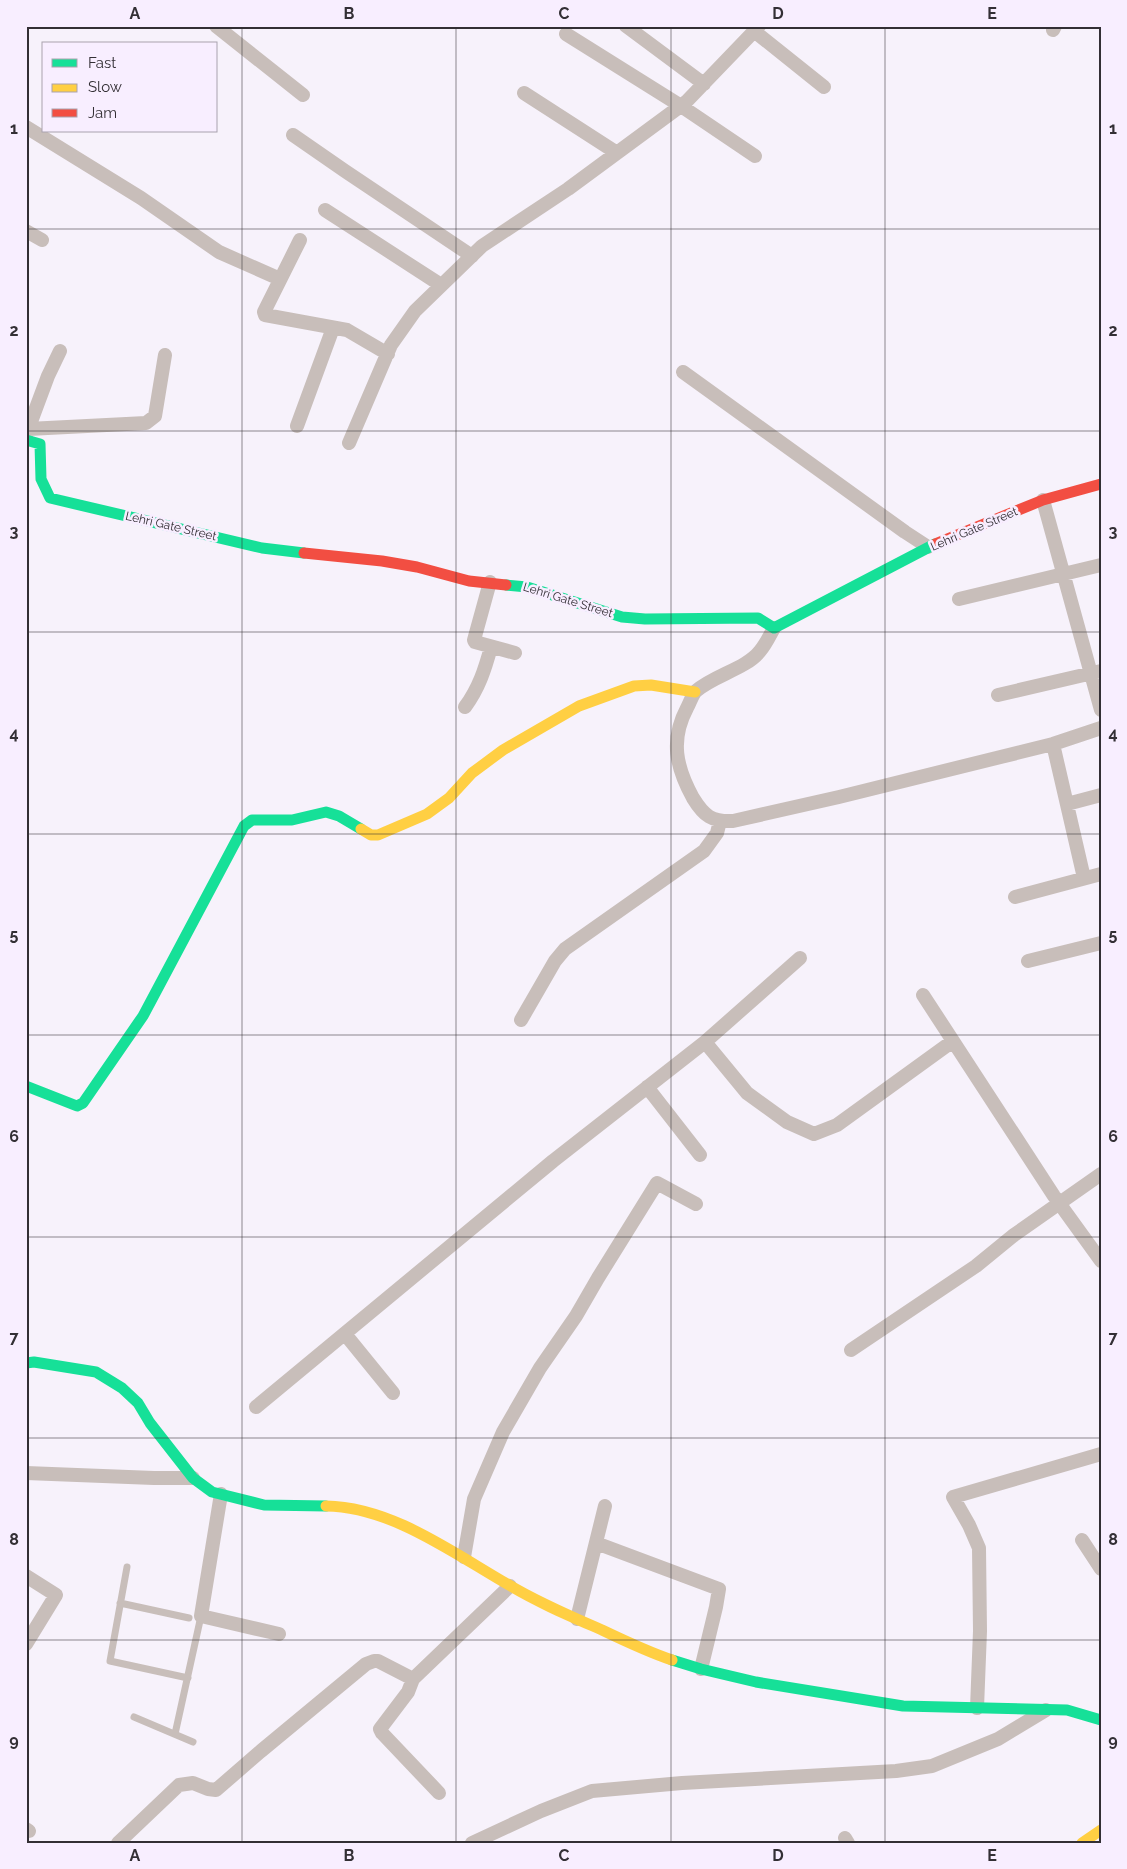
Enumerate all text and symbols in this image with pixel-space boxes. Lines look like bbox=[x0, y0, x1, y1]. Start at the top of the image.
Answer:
text: A bbox=[130, 4, 141, 23]
text: B bbox=[344, 4, 355, 23]
text: C bbox=[559, 4, 570, 23]
text: D bbox=[772, 4, 784, 23]
text: E bbox=[987, 4, 997, 23]
legend bbox=[42, 42, 218, 132]
text: Fast bbox=[88, 54, 116, 72]
text: Slow bbox=[88, 78, 122, 96]
text: Jam bbox=[88, 104, 117, 122]
text: 1 bbox=[10, 119, 18, 138]
text: 1 bbox=[1109, 119, 1117, 138]
text: 2 bbox=[9, 321, 19, 340]
text: 2 bbox=[1108, 321, 1118, 340]
street label: Lehri Gate Street bbox=[928, 504, 1020, 554]
street label: Lehri Gate Street bbox=[124, 509, 218, 543]
text: 3 bbox=[10, 522, 19, 541]
text: 3 bbox=[1109, 522, 1118, 541]
street label: Lehri Gate Street bbox=[521, 580, 615, 620]
text: 4 bbox=[9, 724, 19, 743]
text: 4 bbox=[1108, 724, 1118, 743]
text: 5 bbox=[10, 925, 19, 944]
text: 5 bbox=[1109, 925, 1118, 944]
text: 6 bbox=[9, 1127, 19, 1146]
text: 6 bbox=[1108, 1127, 1118, 1146]
text: 7 bbox=[10, 1328, 19, 1347]
text: 7 bbox=[1109, 1328, 1118, 1347]
text: 8 bbox=[9, 1530, 19, 1549]
text: 8 bbox=[1108, 1530, 1118, 1549]
text: 9 bbox=[9, 1731, 19, 1750]
text: 9 bbox=[1108, 1731, 1118, 1750]
text: A bbox=[130, 1846, 141, 1865]
text: B bbox=[344, 1846, 355, 1865]
text: C bbox=[559, 1846, 570, 1865]
text: D bbox=[772, 1846, 784, 1865]
text: E bbox=[987, 1846, 997, 1865]

